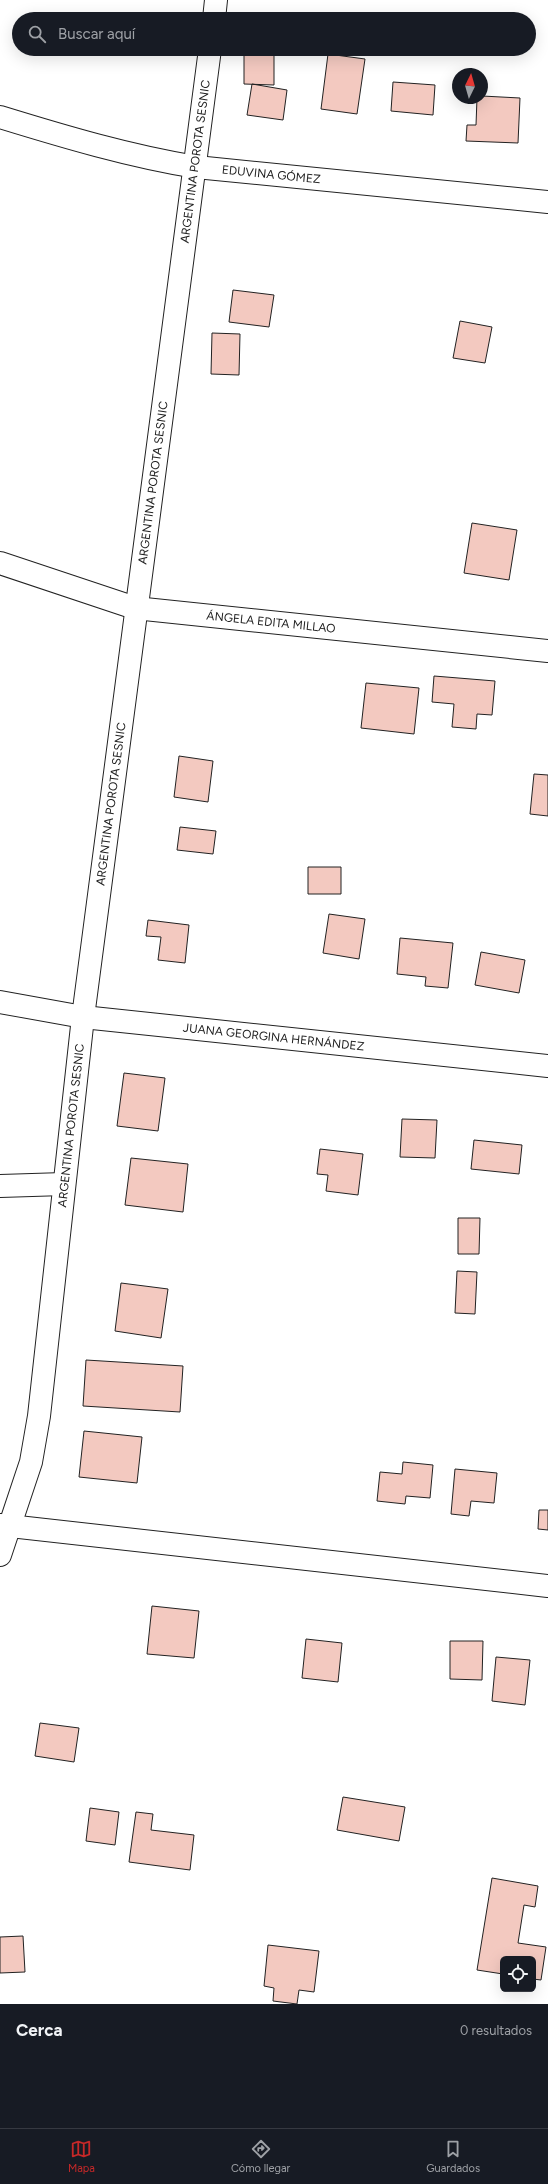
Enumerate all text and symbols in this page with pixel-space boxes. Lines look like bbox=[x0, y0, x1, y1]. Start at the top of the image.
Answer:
search box bbox=[12, 12, 536, 56]
icon: search bbox=[26, 23, 48, 45]
text: Buscar aquí bbox=[58, 25, 135, 43]
north arrow bbox=[452, 68, 488, 104]
street label: ARGENTINA POROTA SESNIC bbox=[178, 79, 213, 244]
street label: EDUVINA GÓMEZ bbox=[221, 163, 322, 186]
street label: ARGENTINA POROTA SESNIC bbox=[135, 400, 171, 565]
street label: ÁNGELA EDITA MILLAO bbox=[206, 608, 336, 636]
street label: ARGENTINA POROTA SESNIC bbox=[93, 721, 129, 886]
street label: JUANA GEORGINA HERNÁNDEZ bbox=[182, 1021, 365, 1054]
street label: ARGENTINA POROTA SESNIC bbox=[55, 1043, 87, 1208]
map controls bbox=[500, 1956, 536, 1992]
button: locate bbox=[500, 1956, 536, 1992]
text: Cerca bbox=[16, 2020, 63, 2040]
text: 0 resultados bbox=[460, 2023, 532, 2038]
tab: Mapa bbox=[68, 2138, 95, 2175]
tab: Cómo llegar bbox=[231, 2138, 290, 2175]
tab: Guardados bbox=[426, 2138, 480, 2175]

